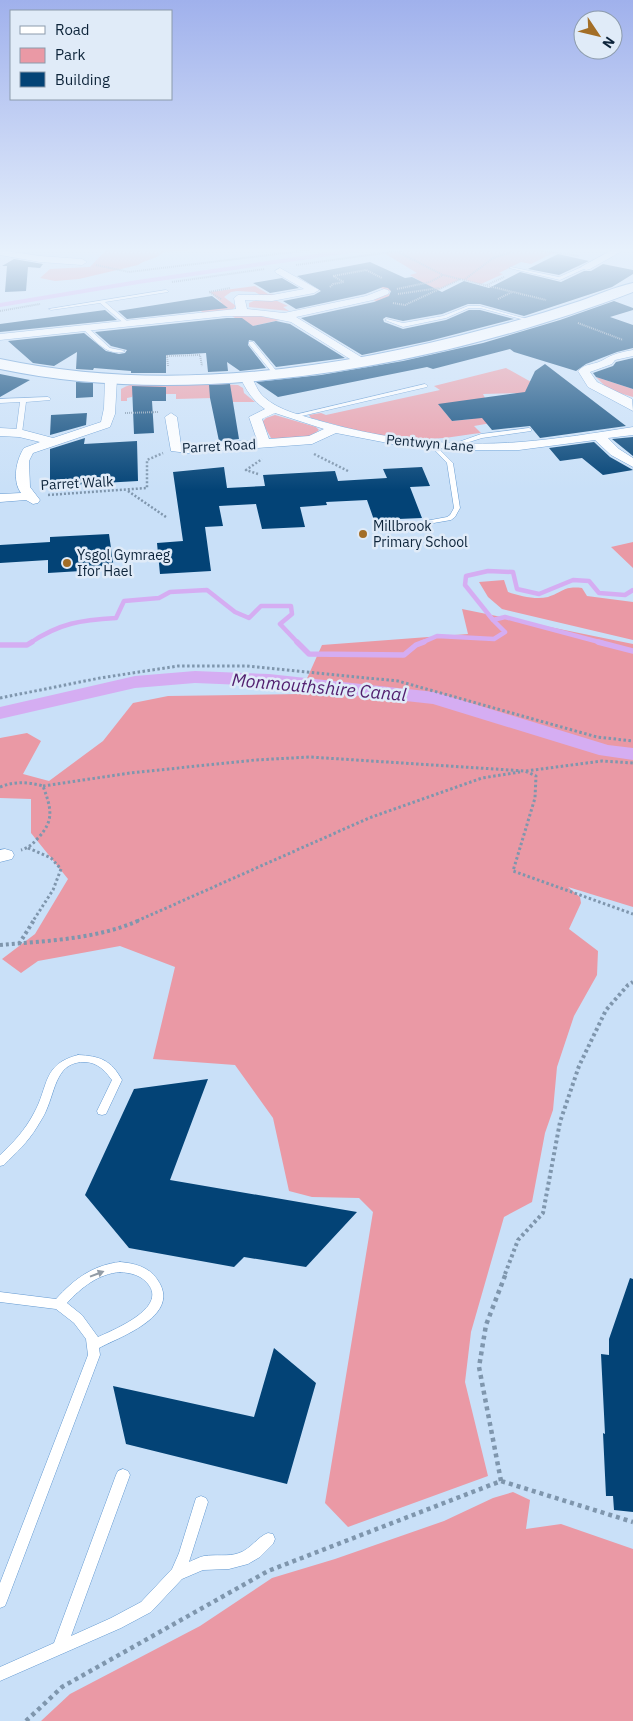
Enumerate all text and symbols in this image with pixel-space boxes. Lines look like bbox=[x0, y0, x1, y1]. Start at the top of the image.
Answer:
legend bbox=[10, 10, 172, 100]
north arrow bbox=[573, 10, 623, 60]
text: Road bbox=[55, 20, 90, 39]
text: N bbox=[598, 33, 619, 52]
text: Park bbox=[55, 45, 85, 64]
text: Building bbox=[55, 70, 110, 89]
street label: Pentwyn Lane bbox=[385, 430, 475, 456]
street label: Parret Road bbox=[182, 435, 256, 457]
street label: Parret Walk bbox=[40, 472, 114, 494]
place label: Millbrook Primary School bbox=[373, 517, 468, 551]
marker: Millbrook Primary School bbox=[357, 528, 369, 540]
place label: Ysgol Gymraeg Ifor Hael bbox=[77, 546, 171, 580]
marker: Ysgol Gymraeg Ifor Hael bbox=[61, 557, 73, 569]
water label: Monmouthshire Canal bbox=[231, 668, 408, 706]
one-way arrow bbox=[90, 1270, 105, 1278]

